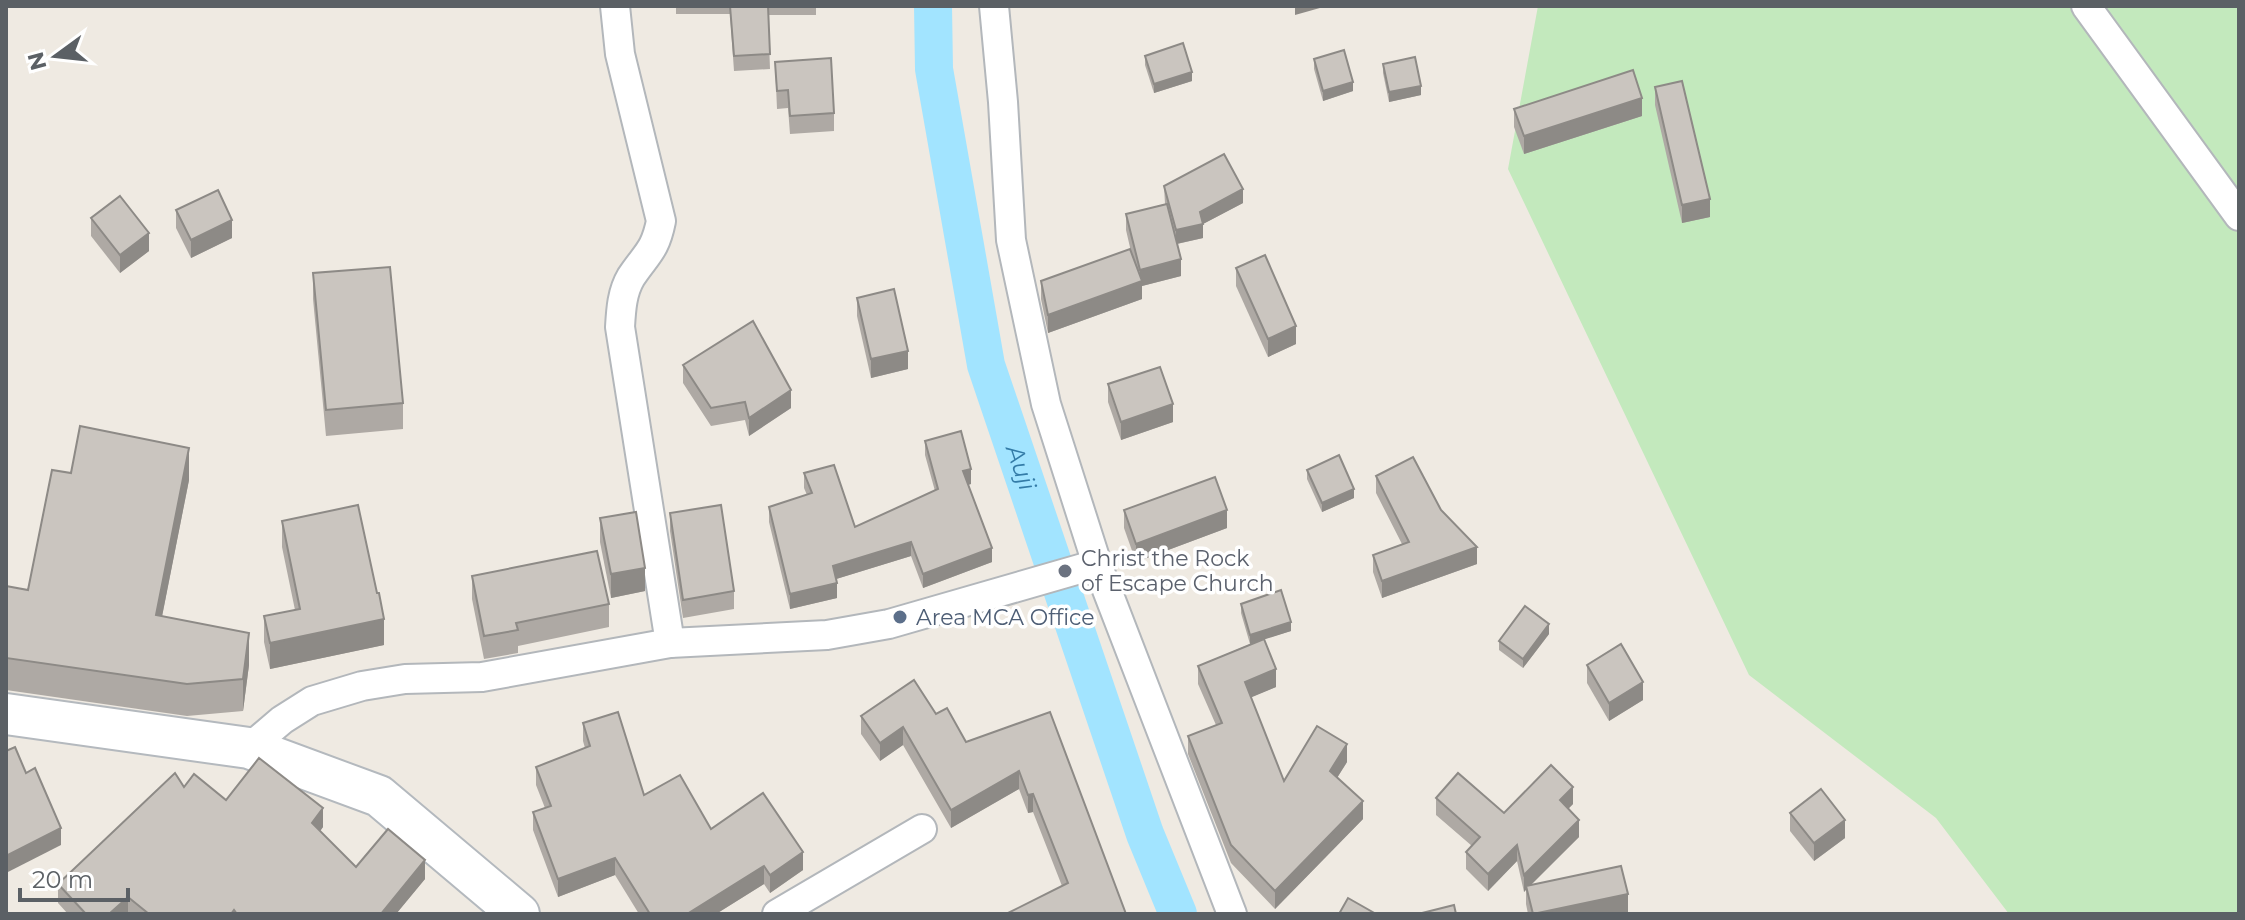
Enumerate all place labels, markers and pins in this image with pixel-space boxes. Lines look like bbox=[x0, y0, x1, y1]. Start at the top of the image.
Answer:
place label: Christ the Rock of Escape Church bbox=[1081, 545, 1274, 597]
marker: Christ the Rock of Escape Church bbox=[1056, 562, 1074, 580]
place label: Area MCA Office bbox=[916, 604, 1095, 631]
marker: Area MCA Office bbox=[891, 608, 909, 626]

